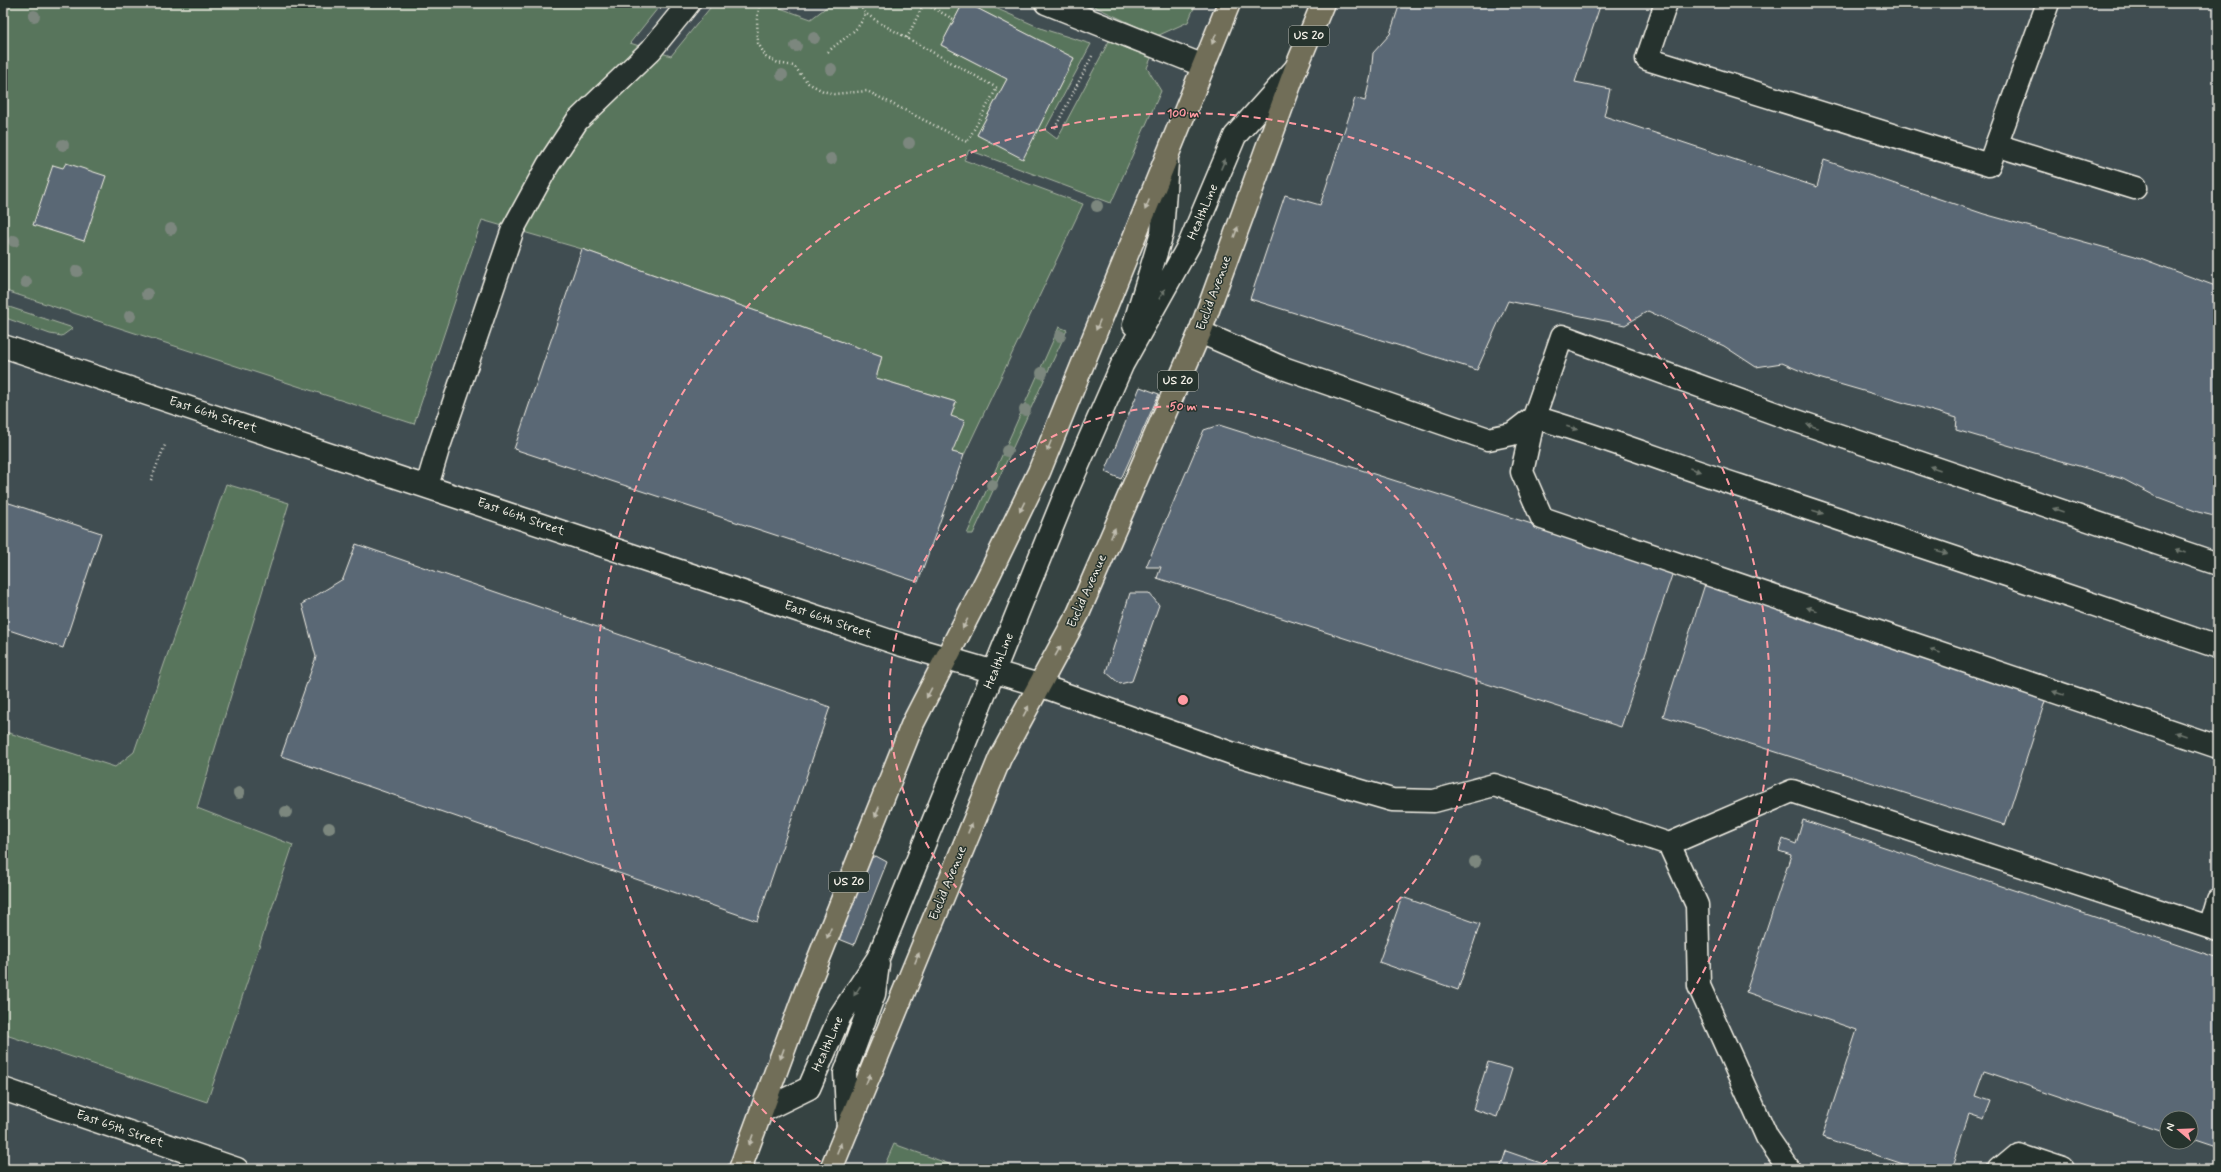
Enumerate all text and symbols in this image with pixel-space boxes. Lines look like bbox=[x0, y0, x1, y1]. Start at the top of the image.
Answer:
road number: US 20 bbox=[1289, 26, 1329, 46]
one-way arrow bbox=[1211, 34, 1217, 46]
text: 100 m bbox=[1167, 106, 1200, 122]
one-way arrow bbox=[1221, 158, 1227, 170]
street label: HealthLine bbox=[1184, 181, 1222, 243]
one-way arrow bbox=[1144, 199, 1150, 211]
one-way arrow bbox=[1234, 225, 1240, 237]
street label: Euclid Avenue bbox=[1193, 253, 1235, 333]
one-way arrow bbox=[1158, 288, 1165, 300]
one-way arrow bbox=[1095, 320, 1101, 332]
road number: US 20 bbox=[1158, 371, 1198, 391]
street label: East 66th Street bbox=[167, 393, 260, 437]
text: 50 m bbox=[1170, 399, 1197, 415]
one-way arrow bbox=[1805, 423, 1817, 429]
one-way arrow bbox=[1566, 425, 1578, 431]
one-way arrow bbox=[1046, 440, 1052, 452]
one-way arrow bbox=[1928, 465, 1940, 471]
one-way arrow bbox=[1689, 468, 1701, 474]
street label: East 66th Street bbox=[475, 494, 568, 540]
one-way arrow bbox=[1019, 501, 1025, 513]
one-way arrow bbox=[2052, 506, 2064, 512]
one-way arrow bbox=[1812, 509, 1824, 515]
one-way arrow bbox=[1110, 528, 1116, 539]
one-way arrow bbox=[2175, 548, 2187, 554]
one-way arrow bbox=[1936, 549, 1948, 555]
street label: Euclid Avenue bbox=[1063, 552, 1111, 630]
street label: East 66th Street bbox=[782, 597, 875, 643]
one-way arrow bbox=[1805, 606, 1817, 612]
one-way arrow bbox=[961, 618, 968, 629]
street label: HealthLine bbox=[980, 630, 1018, 692]
one-way arrow bbox=[1055, 645, 1061, 657]
one-way arrow bbox=[1928, 648, 1940, 654]
one-way arrow bbox=[926, 687, 932, 699]
one-way arrow bbox=[2052, 689, 2064, 695]
centre of rings bbox=[1176, 693, 1190, 707]
one-way arrow bbox=[1022, 705, 1029, 716]
one-way arrow bbox=[2175, 731, 2187, 737]
one-way arrow bbox=[874, 807, 880, 819]
one-way arrow bbox=[967, 822, 973, 834]
street label: Euclid Avenue bbox=[925, 843, 971, 923]
road number: US 20 bbox=[829, 872, 869, 892]
one-way arrow bbox=[826, 928, 832, 940]
one-way arrow bbox=[914, 953, 920, 964]
one-way arrow bbox=[853, 986, 861, 996]
street label: HealthLine bbox=[808, 1013, 848, 1075]
one-way arrow bbox=[779, 1049, 785, 1061]
one-way arrow bbox=[865, 1072, 871, 1084]
street label: East 65th Street bbox=[74, 1106, 166, 1152]
north arrow bbox=[2159, 1110, 2199, 1150]
text: N bbox=[2163, 1121, 2178, 1133]
one-way arrow bbox=[748, 1134, 754, 1146]
one-way arrow bbox=[837, 1142, 843, 1154]

